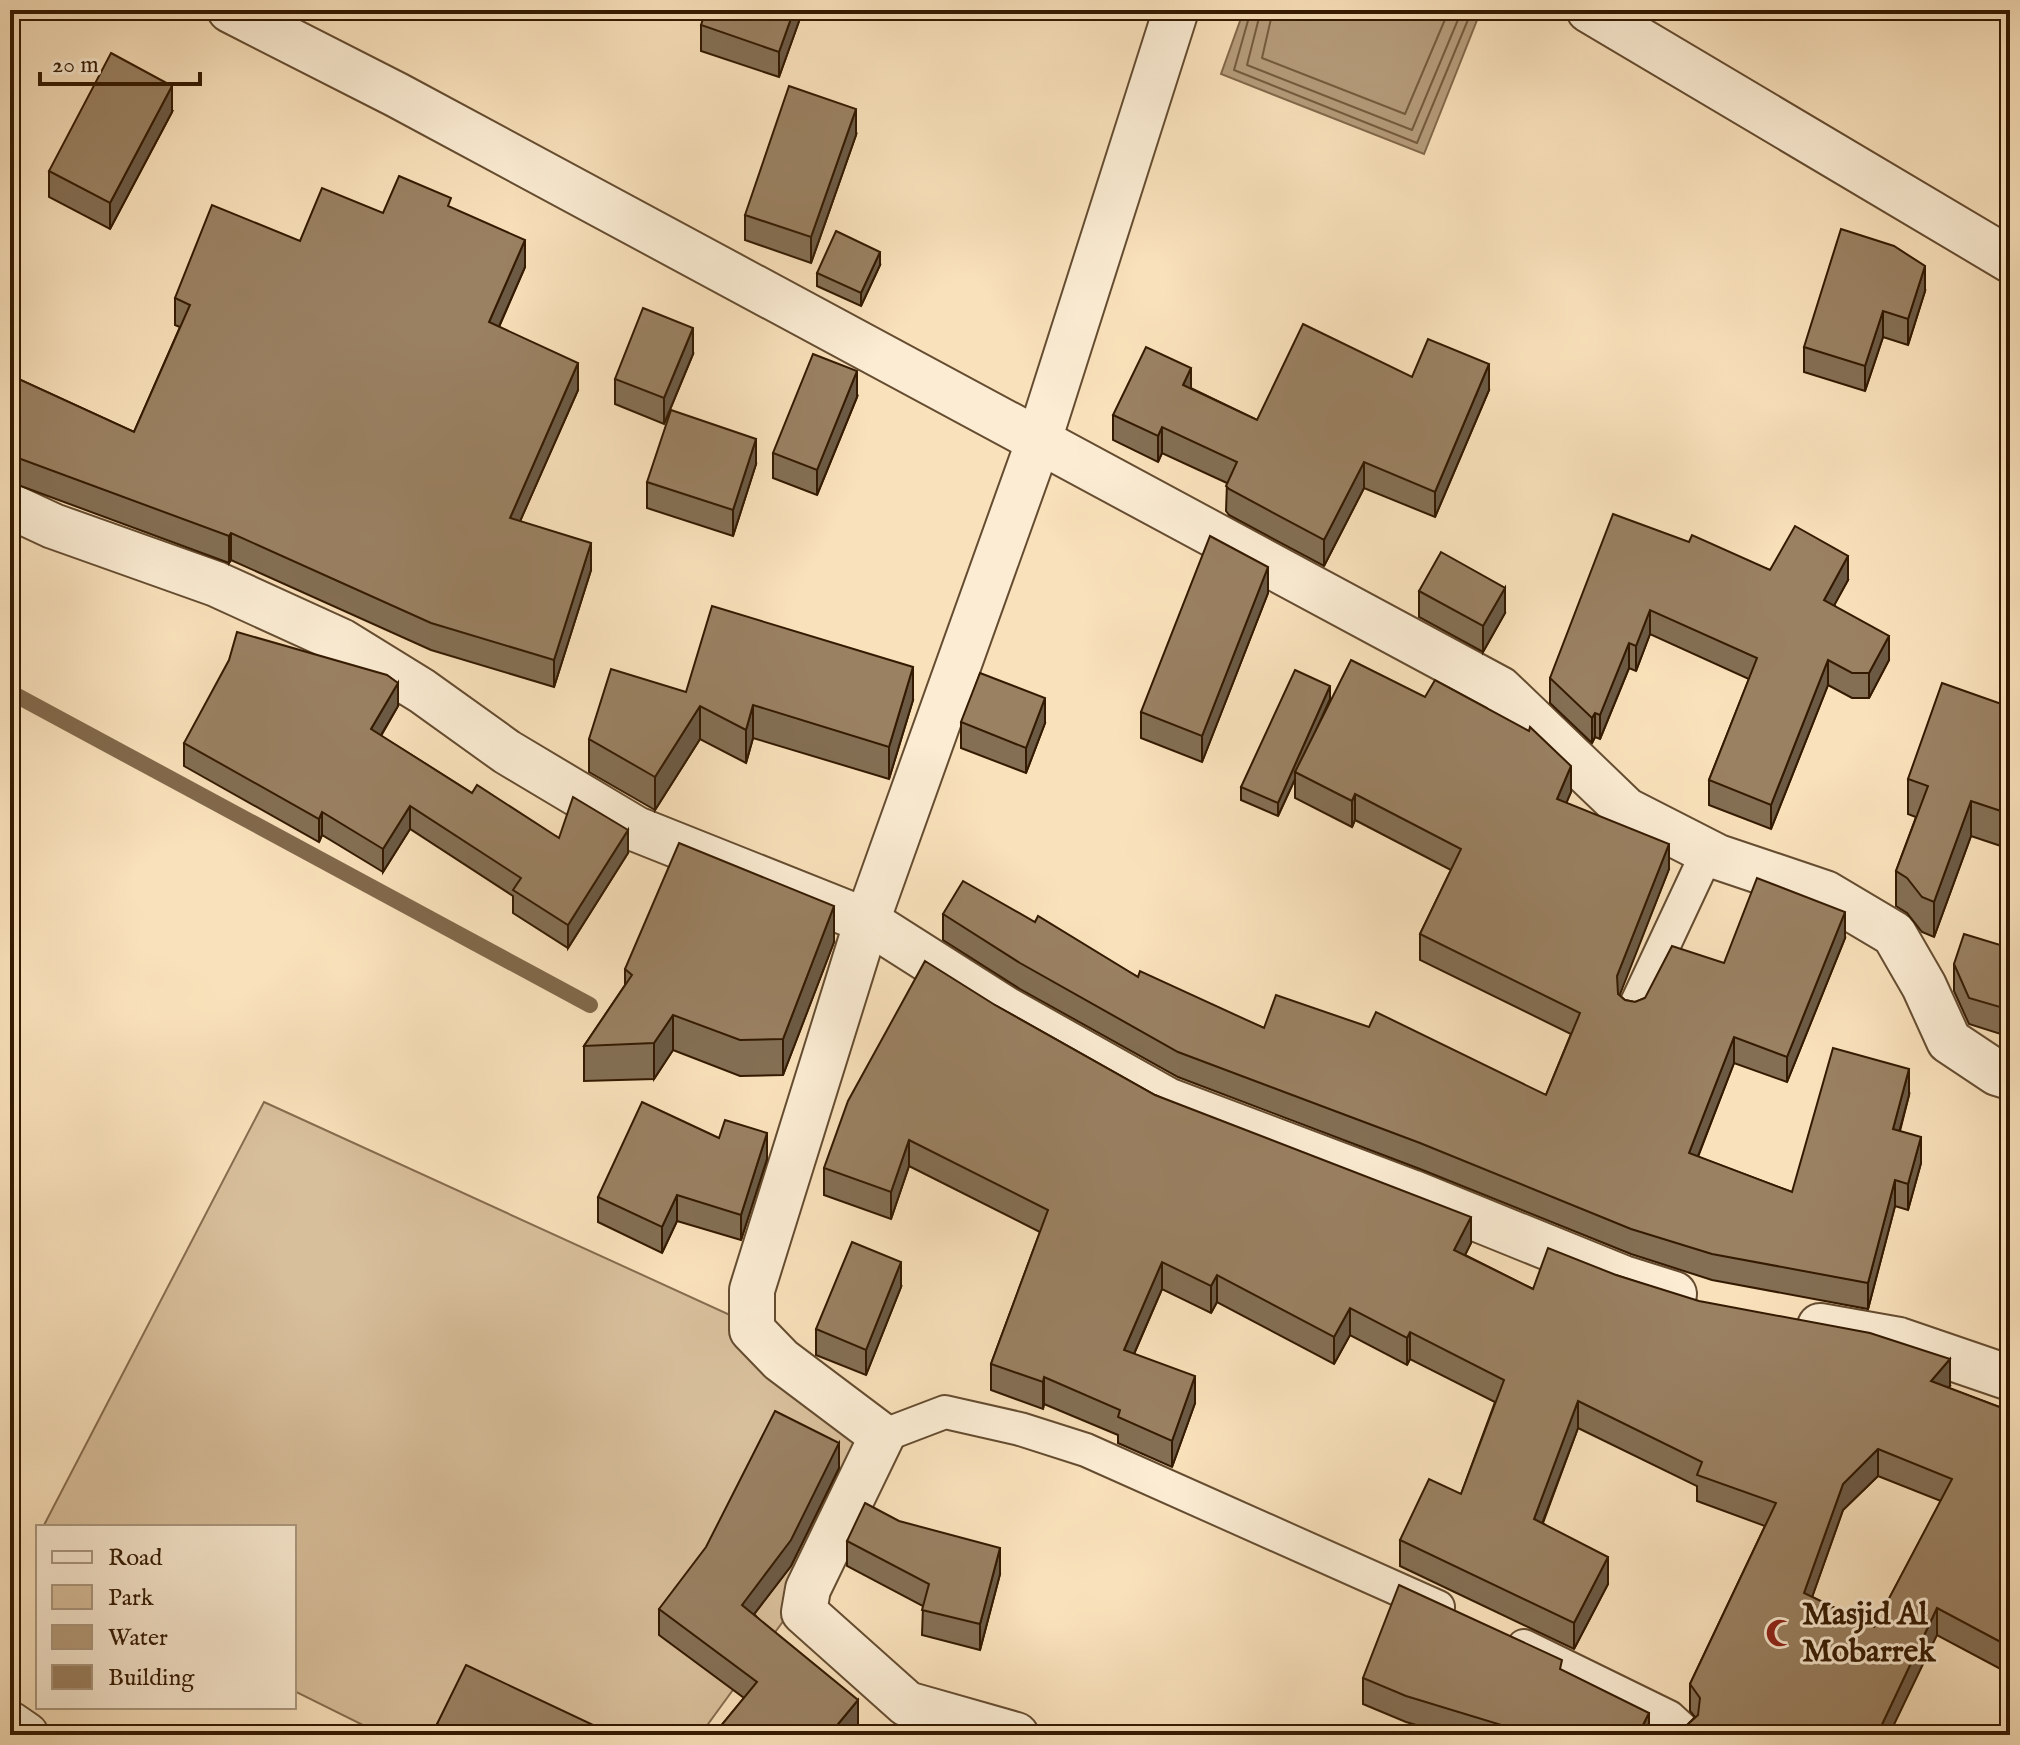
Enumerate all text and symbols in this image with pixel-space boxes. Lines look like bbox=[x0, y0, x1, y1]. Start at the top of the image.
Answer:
scale bar bbox=[40, 36, 200, 86]
text: 20 m bbox=[52, 50, 99, 81]
legend bbox=[36, 1525, 296, 1709]
text: Road bbox=[108, 1543, 162, 1574]
text: Park bbox=[108, 1583, 154, 1614]
place label: Masjid Al Mobarrek bbox=[1802, 1595, 1936, 1673]
mosque icon: Masjid Al Mobarrek bbox=[1765, 1618, 1795, 1648]
text: Water bbox=[108, 1623, 168, 1654]
text: Building bbox=[108, 1663, 195, 1694]

